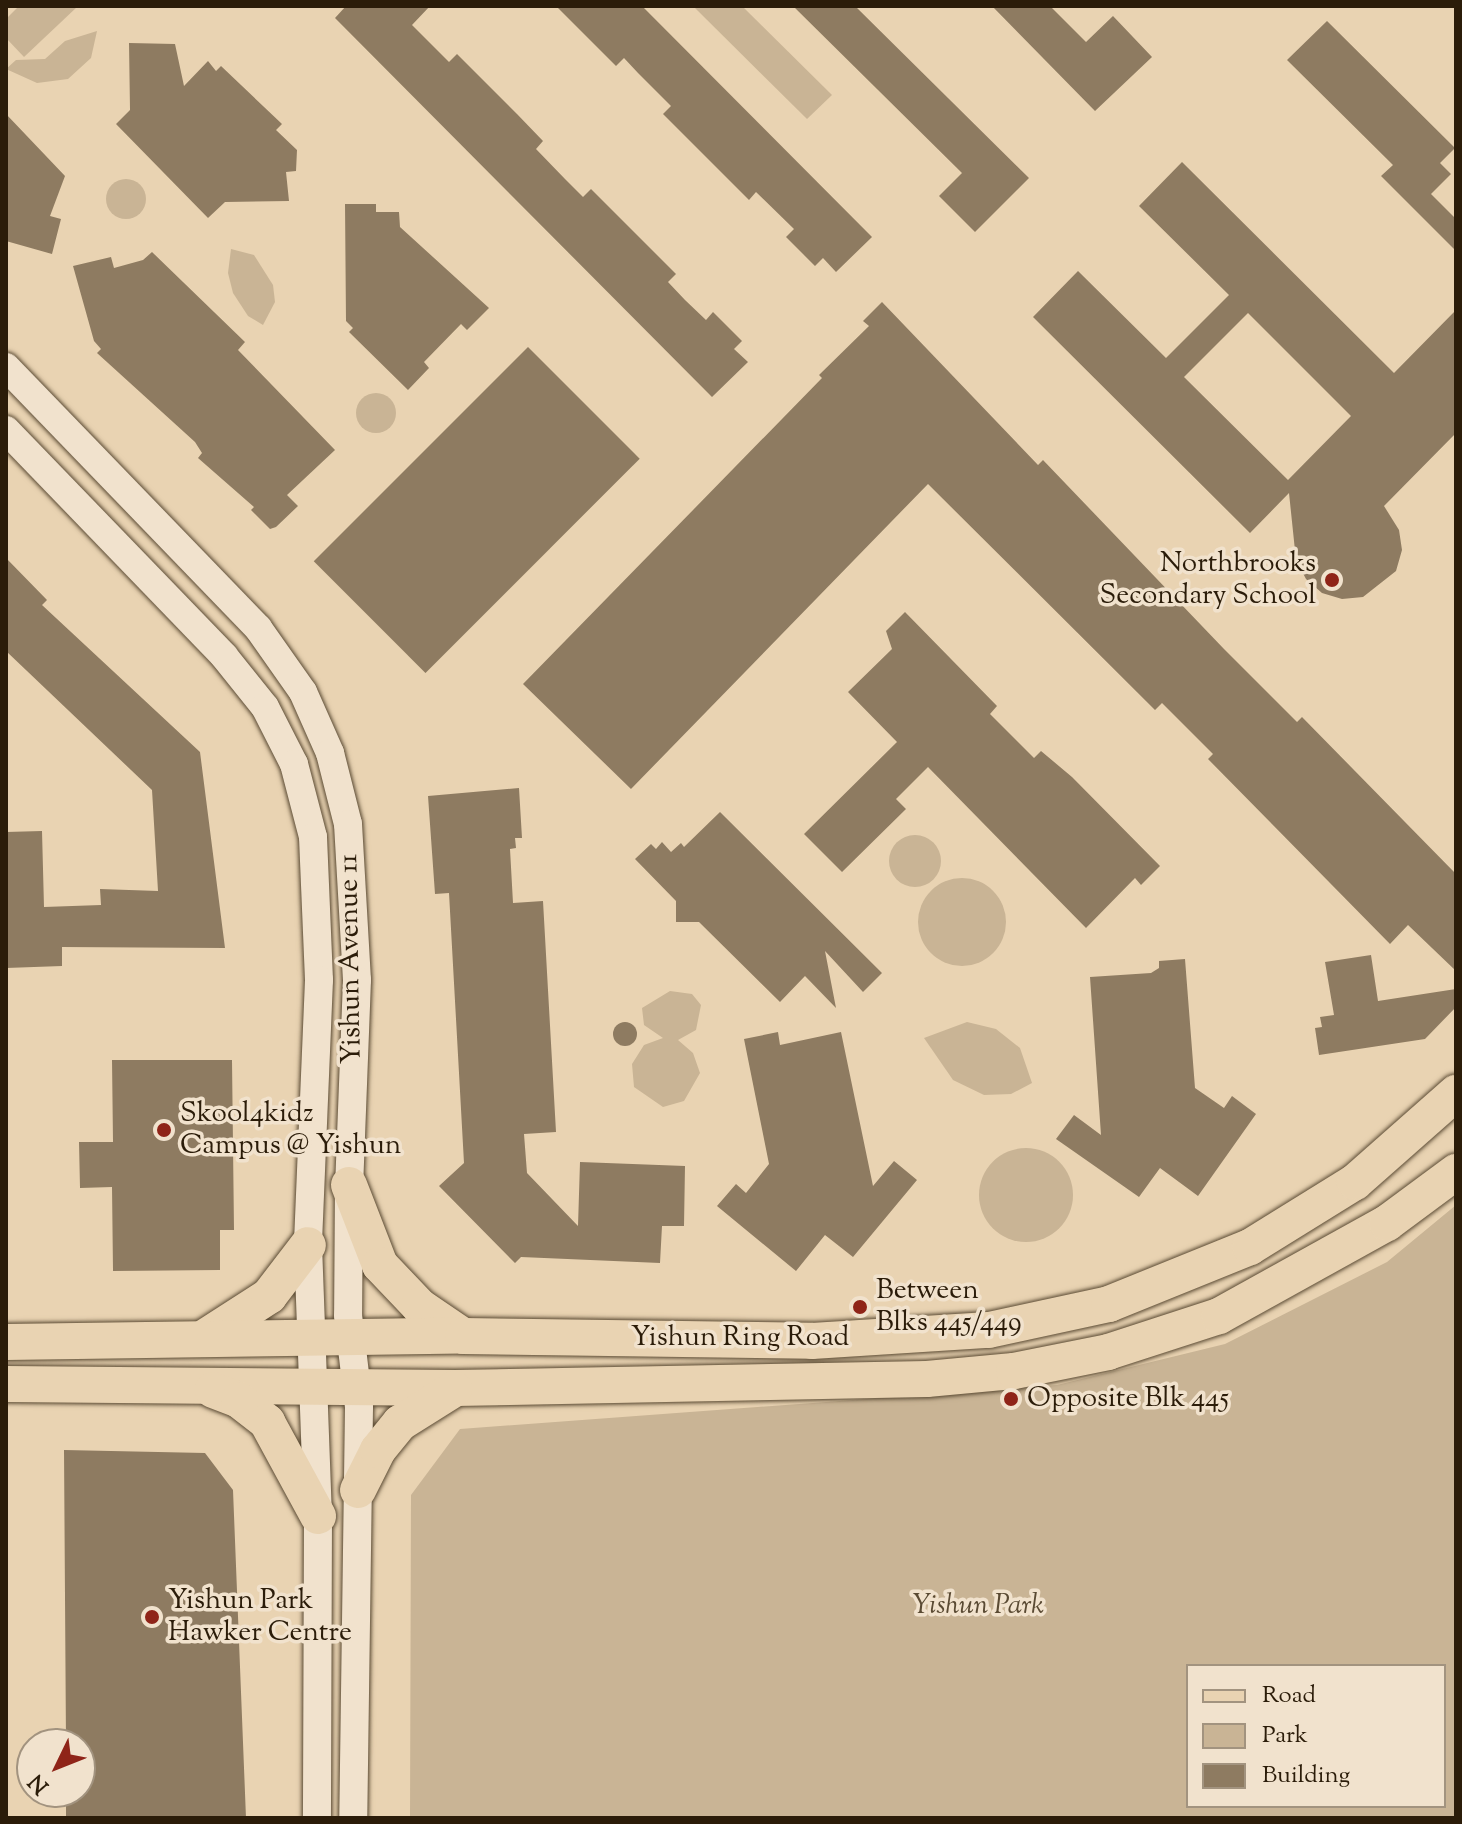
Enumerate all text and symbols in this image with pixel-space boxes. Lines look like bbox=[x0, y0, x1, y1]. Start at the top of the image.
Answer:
place label: Northbrooks Secondary School bbox=[1100, 547, 1316, 613]
marker: Northbrooks Secondary School bbox=[1323, 571, 1341, 589]
street label: Yishun Avenue 11 bbox=[332, 854, 370, 1064]
place label: Skool4kidz Campus @ Yishun bbox=[180, 1097, 401, 1163]
marker: Skool4kidz Campus @ Yishun bbox=[155, 1121, 173, 1139]
place label: Between Blks 445/449 bbox=[876, 1274, 1022, 1340]
marker: Between Blks 445/449 bbox=[851, 1298, 869, 1316]
street label: Yishun Ring Road bbox=[631, 1321, 849, 1355]
place label: Opposite Blk 445 bbox=[1027, 1382, 1229, 1416]
marker: Opposite Blk 445 bbox=[1002, 1390, 1020, 1408]
place label: Yishun Park Hawker Centre bbox=[168, 1584, 352, 1650]
park label: Yishun Park bbox=[912, 1589, 1044, 1623]
marker: Yishun Park Hawker Centre bbox=[143, 1608, 161, 1626]
legend bbox=[1186, 1664, 1446, 1808]
text: Road bbox=[1262, 1679, 1316, 1713]
text: Park bbox=[1262, 1719, 1308, 1753]
north arrow bbox=[16, 1728, 96, 1808]
text: Building bbox=[1262, 1759, 1350, 1793]
text: N bbox=[22, 1766, 58, 1800]

